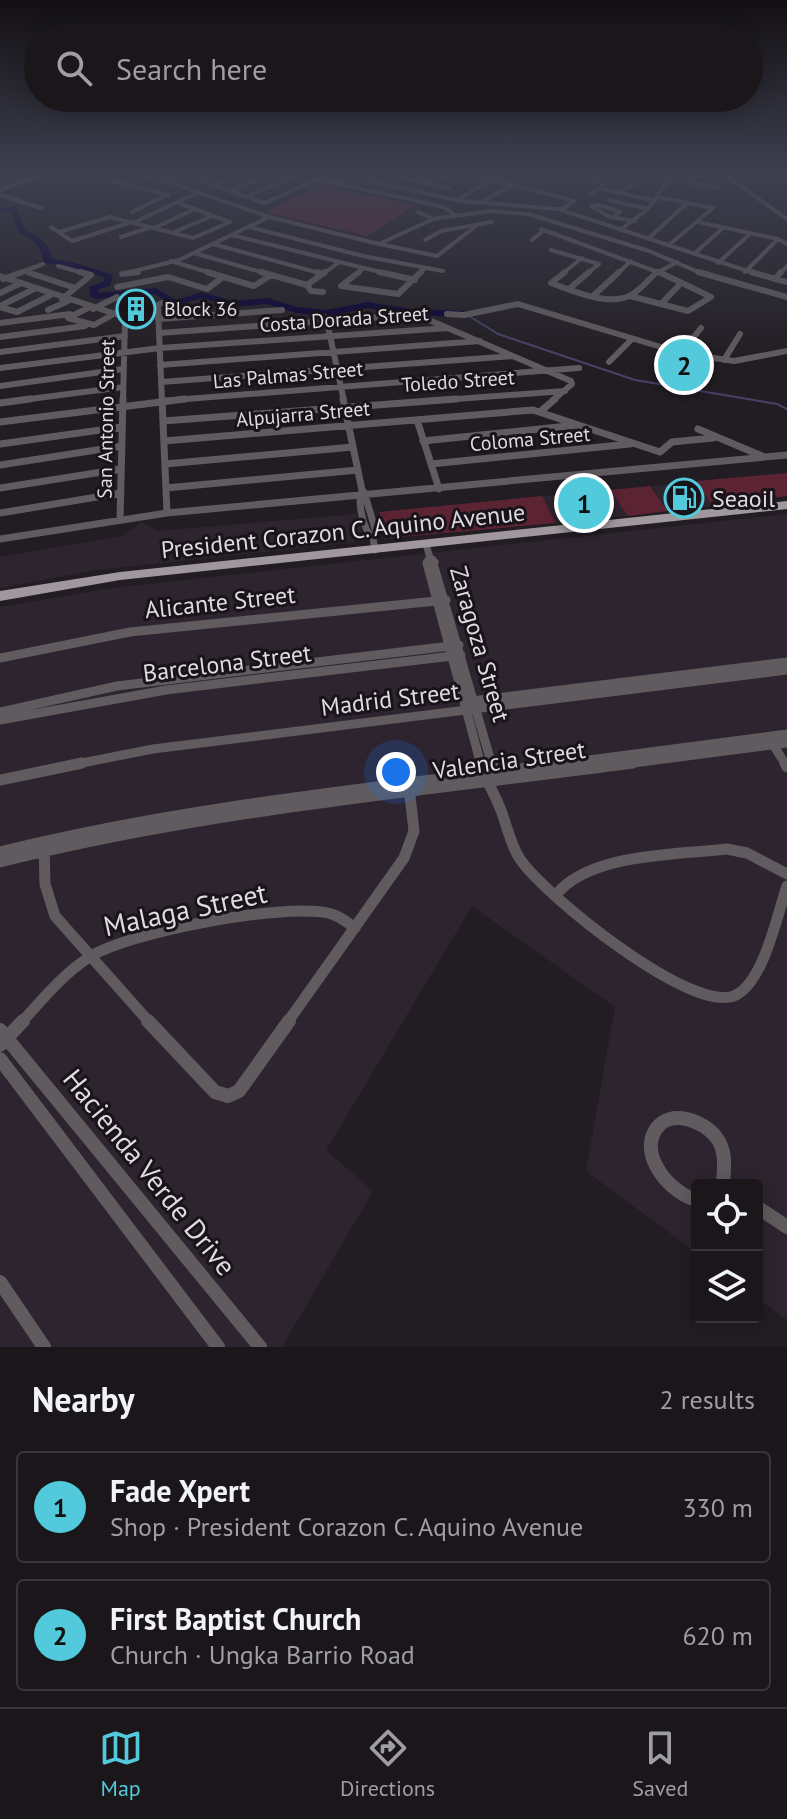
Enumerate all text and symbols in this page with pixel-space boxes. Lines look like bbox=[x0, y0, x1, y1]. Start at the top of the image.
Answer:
search box bbox=[24, 24, 763, 112]
icon: search bbox=[52, 46, 96, 90]
text: Search here bbox=[116, 49, 267, 88]
building icon: Block 36 bbox=[115, 288, 157, 330]
place label: Block 36 bbox=[164, 296, 237, 322]
street label: Costa Dorada Street bbox=[259, 300, 430, 338]
pin: 2 bbox=[658, 335, 710, 395]
street label: San Antonio Street bbox=[92, 339, 120, 499]
street label: Las Palmas Street bbox=[212, 355, 364, 395]
street label: Toledo Street bbox=[401, 364, 516, 398]
street label: Alpujarra Street bbox=[235, 395, 371, 433]
street label: Coloma Street bbox=[469, 421, 591, 457]
pin: 1 bbox=[558, 473, 610, 533]
fuel station icon: Seaoil bbox=[663, 477, 705, 519]
place label: Seaoil bbox=[712, 483, 775, 514]
street label: President Corazon C. Aquino Avenue bbox=[159, 496, 527, 566]
street label: Zaragoza Street bbox=[443, 563, 517, 725]
street label: Alicante Street bbox=[143, 579, 297, 625]
street label: Barcelona Street bbox=[141, 637, 313, 689]
street label: Madrid Street bbox=[319, 675, 461, 723]
street label: Valencia Street bbox=[430, 734, 587, 786]
your location bbox=[376, 752, 416, 792]
street label: Malaga Street bbox=[100, 874, 271, 944]
street label: Hacienda Verde Drive bbox=[55, 1061, 245, 1283]
map controls bbox=[691, 1179, 763, 1323]
button: locate bbox=[691, 1179, 763, 1251]
button: layers bbox=[691, 1251, 763, 1323]
text: Nearby bbox=[32, 1377, 134, 1421]
text: 2 results bbox=[660, 1383, 755, 1416]
text: Fade Xpert bbox=[110, 1471, 250, 1510]
text: 1 bbox=[53, 1491, 67, 1524]
text: 330 m bbox=[682, 1491, 753, 1524]
text: Shop · President Corazon C. Aquino Avenue bbox=[110, 1510, 583, 1543]
text: First Baptist Church bbox=[110, 1599, 361, 1638]
text: 2 bbox=[53, 1619, 67, 1652]
text: 620 m bbox=[682, 1619, 753, 1652]
text: Church · Ungka Barrio Road bbox=[110, 1638, 415, 1671]
tab: Map bbox=[99, 1726, 143, 1802]
tab: Directions bbox=[340, 1726, 435, 1802]
tab: Saved bbox=[632, 1726, 688, 1802]

